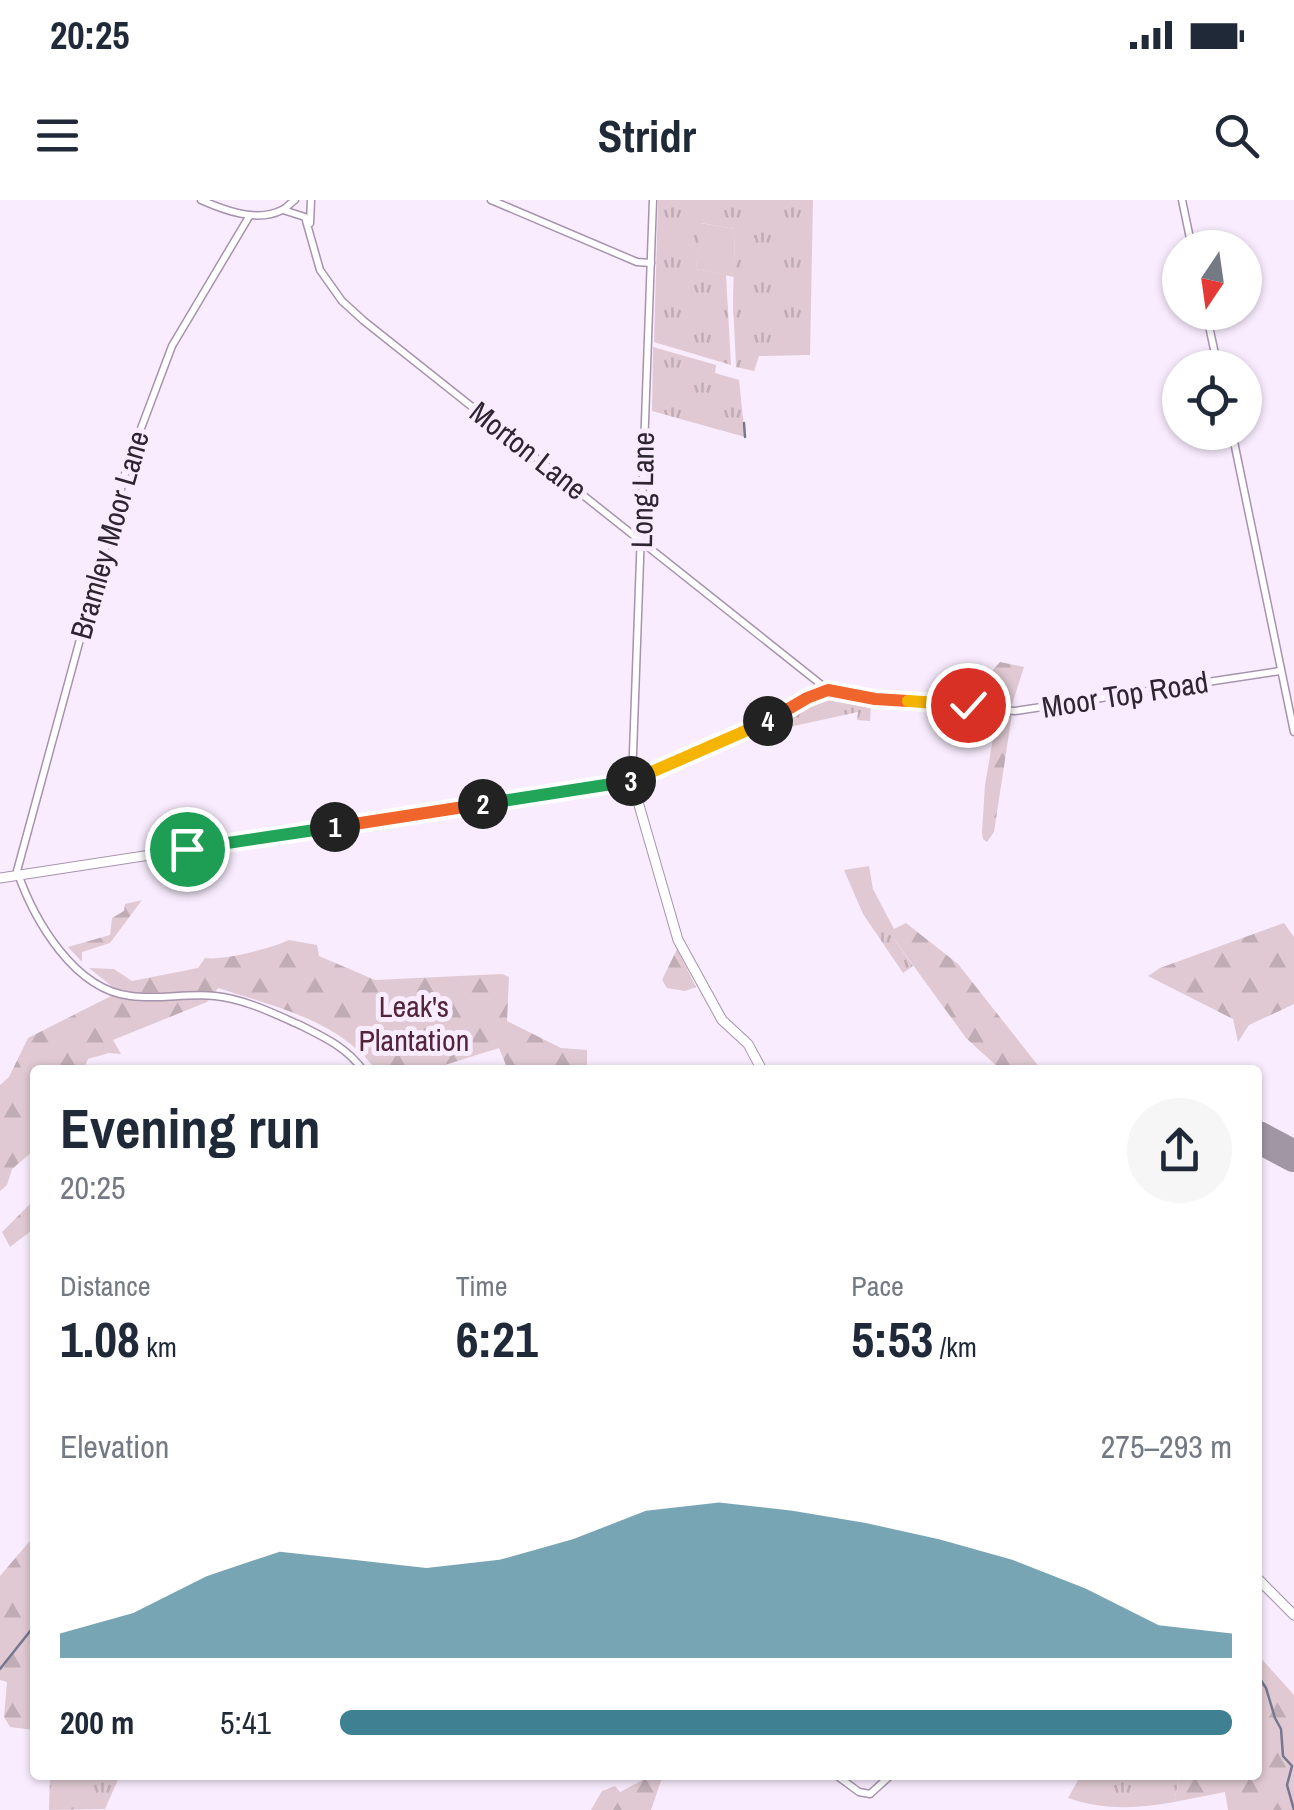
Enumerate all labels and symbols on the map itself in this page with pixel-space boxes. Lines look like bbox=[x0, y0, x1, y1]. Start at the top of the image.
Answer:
north arrow bbox=[1162, 230, 1262, 330]
street label: Morton Lane bbox=[462, 392, 595, 508]
street label: Bramley Moor Lane bbox=[60, 426, 158, 643]
street label: Long Lane bbox=[621, 432, 663, 548]
street label: Moor Top Road bbox=[1039, 661, 1211, 727]
pin bbox=[926, 663, 1011, 748]
pin: 4 bbox=[743, 696, 793, 746]
pin: 3 bbox=[606, 756, 656, 806]
pin: 2 bbox=[458, 779, 508, 829]
pin: 1 bbox=[310, 802, 360, 852]
pin bbox=[145, 807, 230, 892]
park label: Leak's Plantation bbox=[359, 986, 469, 1060]

